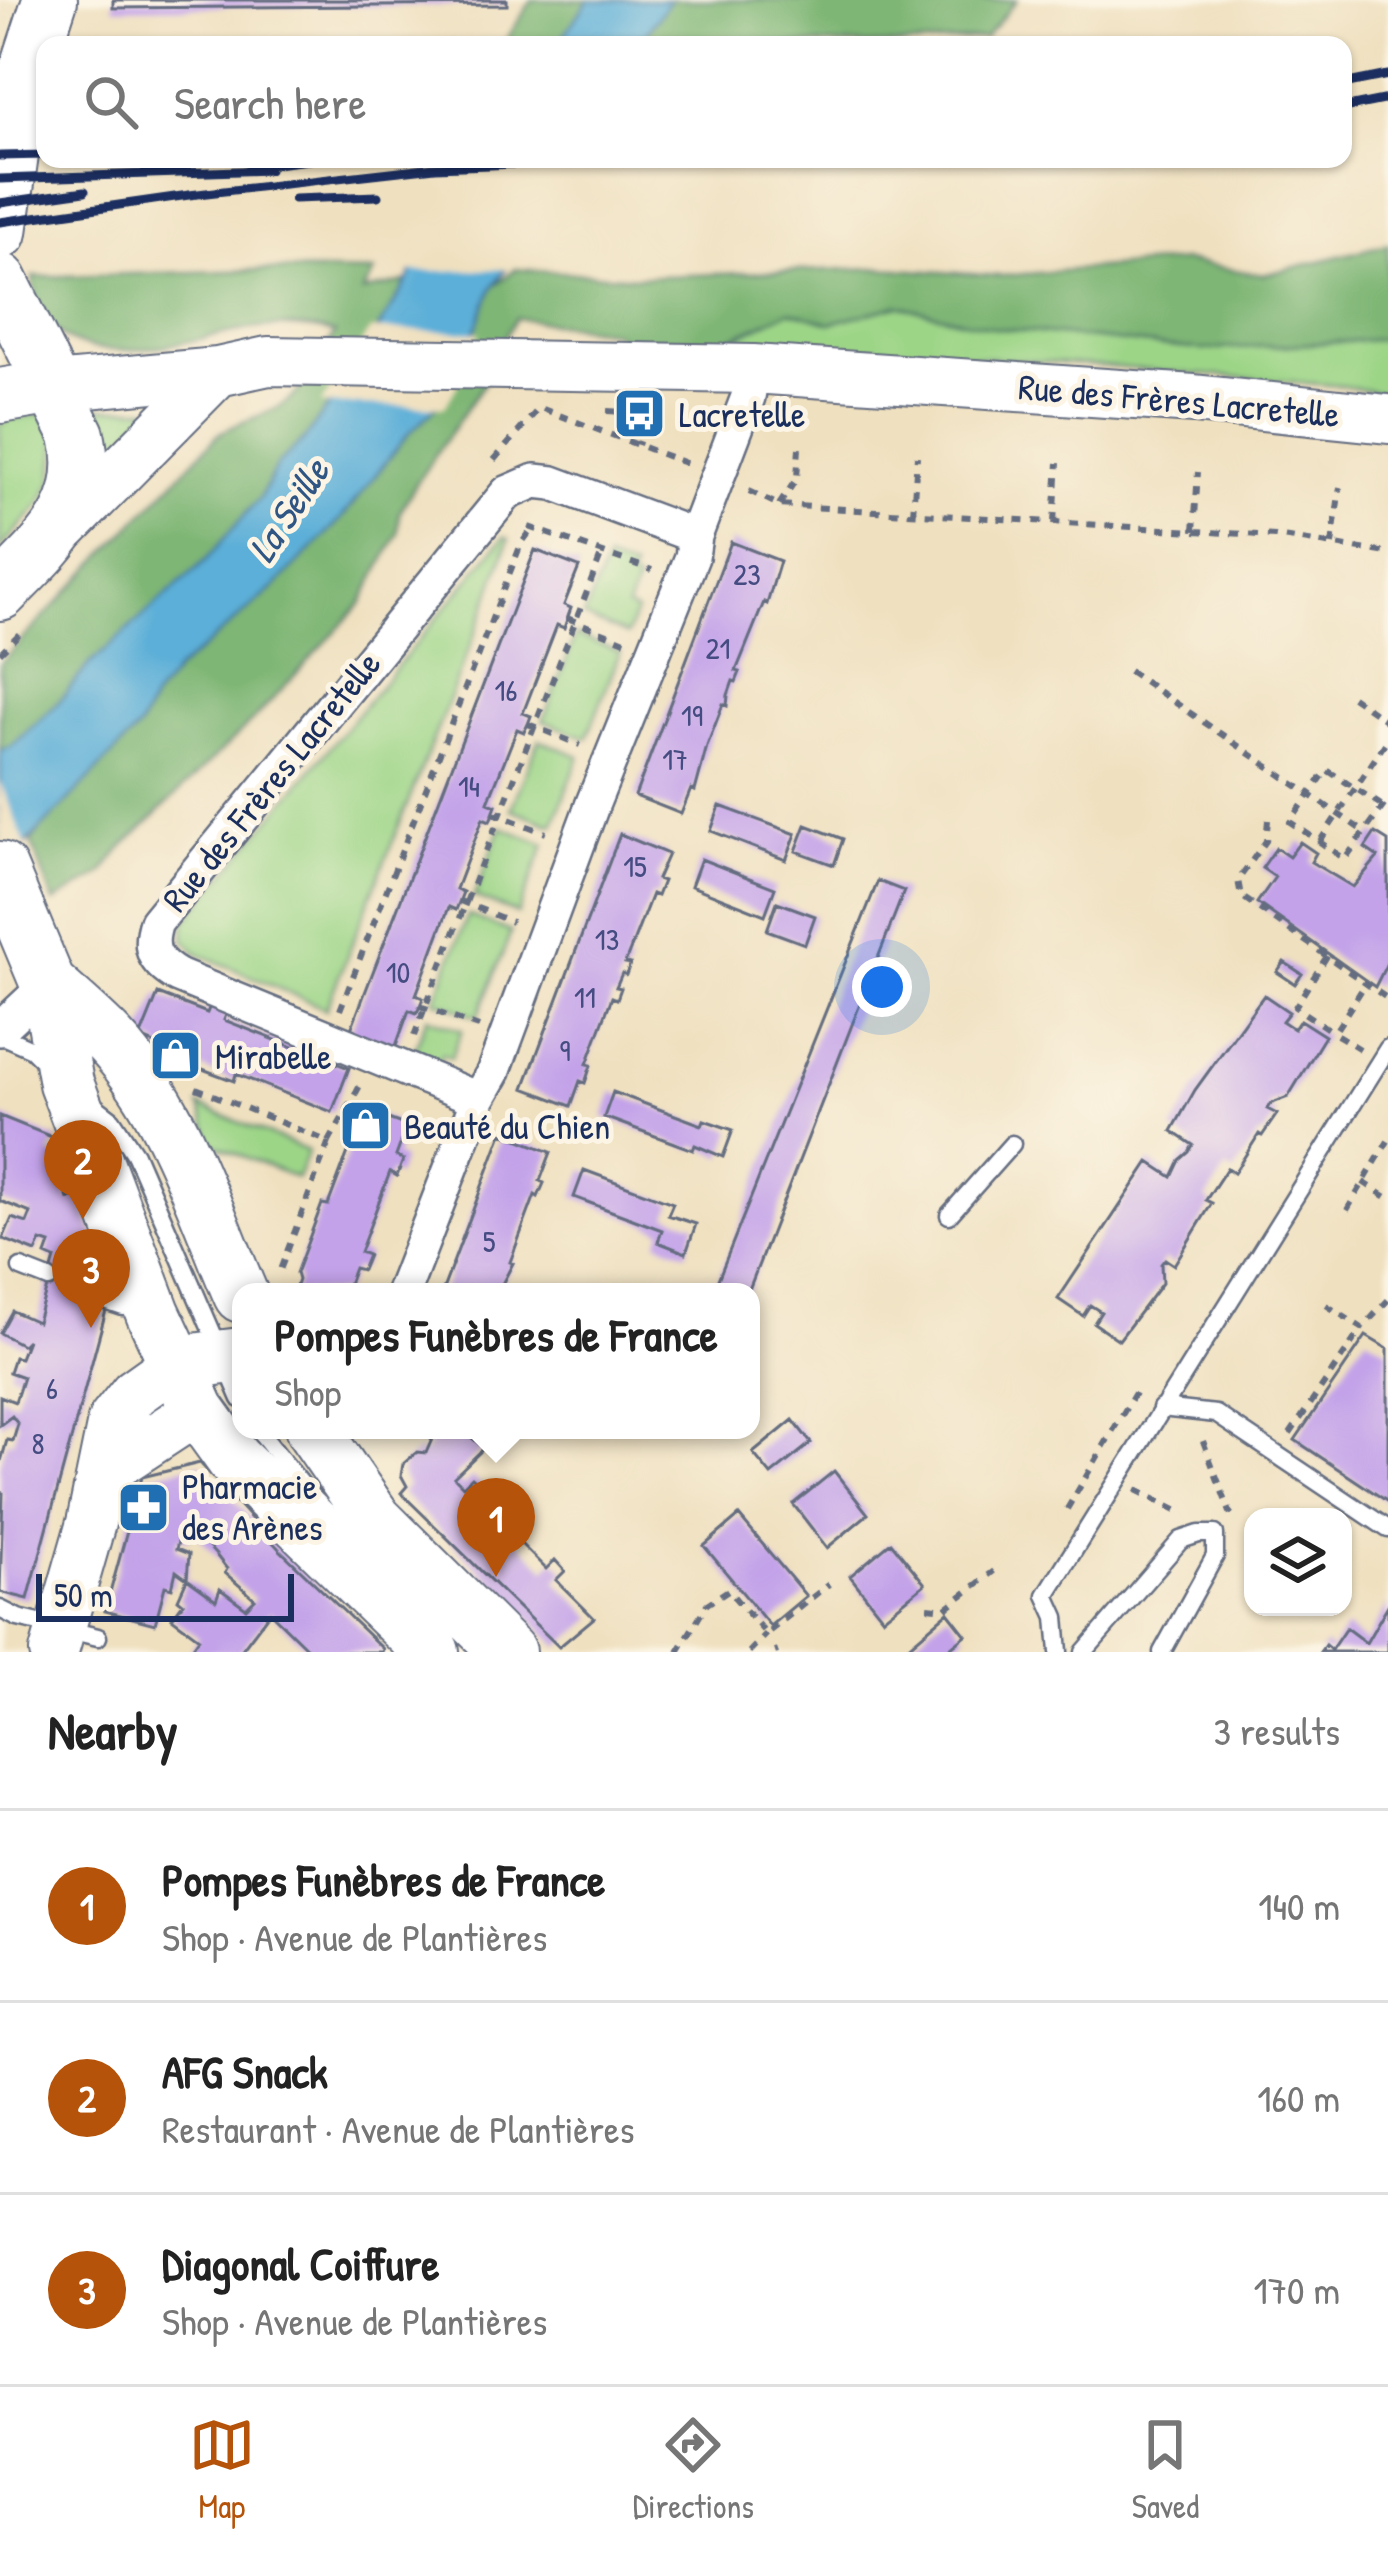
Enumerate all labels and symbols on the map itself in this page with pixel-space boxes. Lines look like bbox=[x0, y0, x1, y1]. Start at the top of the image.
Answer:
street label: Rue des Frères Lacretelle bbox=[1016, 361, 1342, 438]
bus stop icon: Lacretelle bbox=[612, 386, 668, 442]
place label: Lacretelle bbox=[679, 389, 805, 438]
water label: La Seille bbox=[235, 447, 341, 572]
house number: 23 bbox=[733, 554, 761, 594]
house number: 21 bbox=[706, 628, 730, 668]
street label: Rue des Frères Lacretelle bbox=[150, 640, 391, 921]
house number: 16 bbox=[495, 670, 517, 710]
house number: 19 bbox=[681, 695, 703, 735]
house number: 17 bbox=[662, 739, 688, 779]
house number: 14 bbox=[458, 766, 480, 806]
house number: 15 bbox=[623, 846, 647, 886]
house number: 13 bbox=[595, 919, 619, 959]
house number: 10 bbox=[386, 952, 410, 992]
your location bbox=[852, 957, 912, 1017]
house number: 11 bbox=[574, 977, 596, 1017]
shop icon: Mirabelle bbox=[148, 1028, 204, 1084]
house number: 9 bbox=[559, 1030, 571, 1070]
place label: Mirabelle bbox=[215, 1031, 331, 1080]
shop icon: Beauté du Chien bbox=[337, 1098, 393, 1154]
place label: Beauté du Chien bbox=[404, 1101, 610, 1150]
pin: 2 bbox=[44, 1120, 122, 1219]
house number: 5 bbox=[483, 1221, 496, 1261]
pin: 3 bbox=[52, 1229, 130, 1328]
house number: 6 bbox=[46, 1368, 58, 1408]
house number: 8 bbox=[32, 1423, 45, 1463]
place label: Pharmacie des Arènes bbox=[182, 1461, 323, 1551]
pin: 1 bbox=[457, 1478, 535, 1577]
pharmacy icon: Pharmacie des Arènes bbox=[115, 1479, 171, 1535]
scale bar bbox=[36, 1568, 294, 1621]

